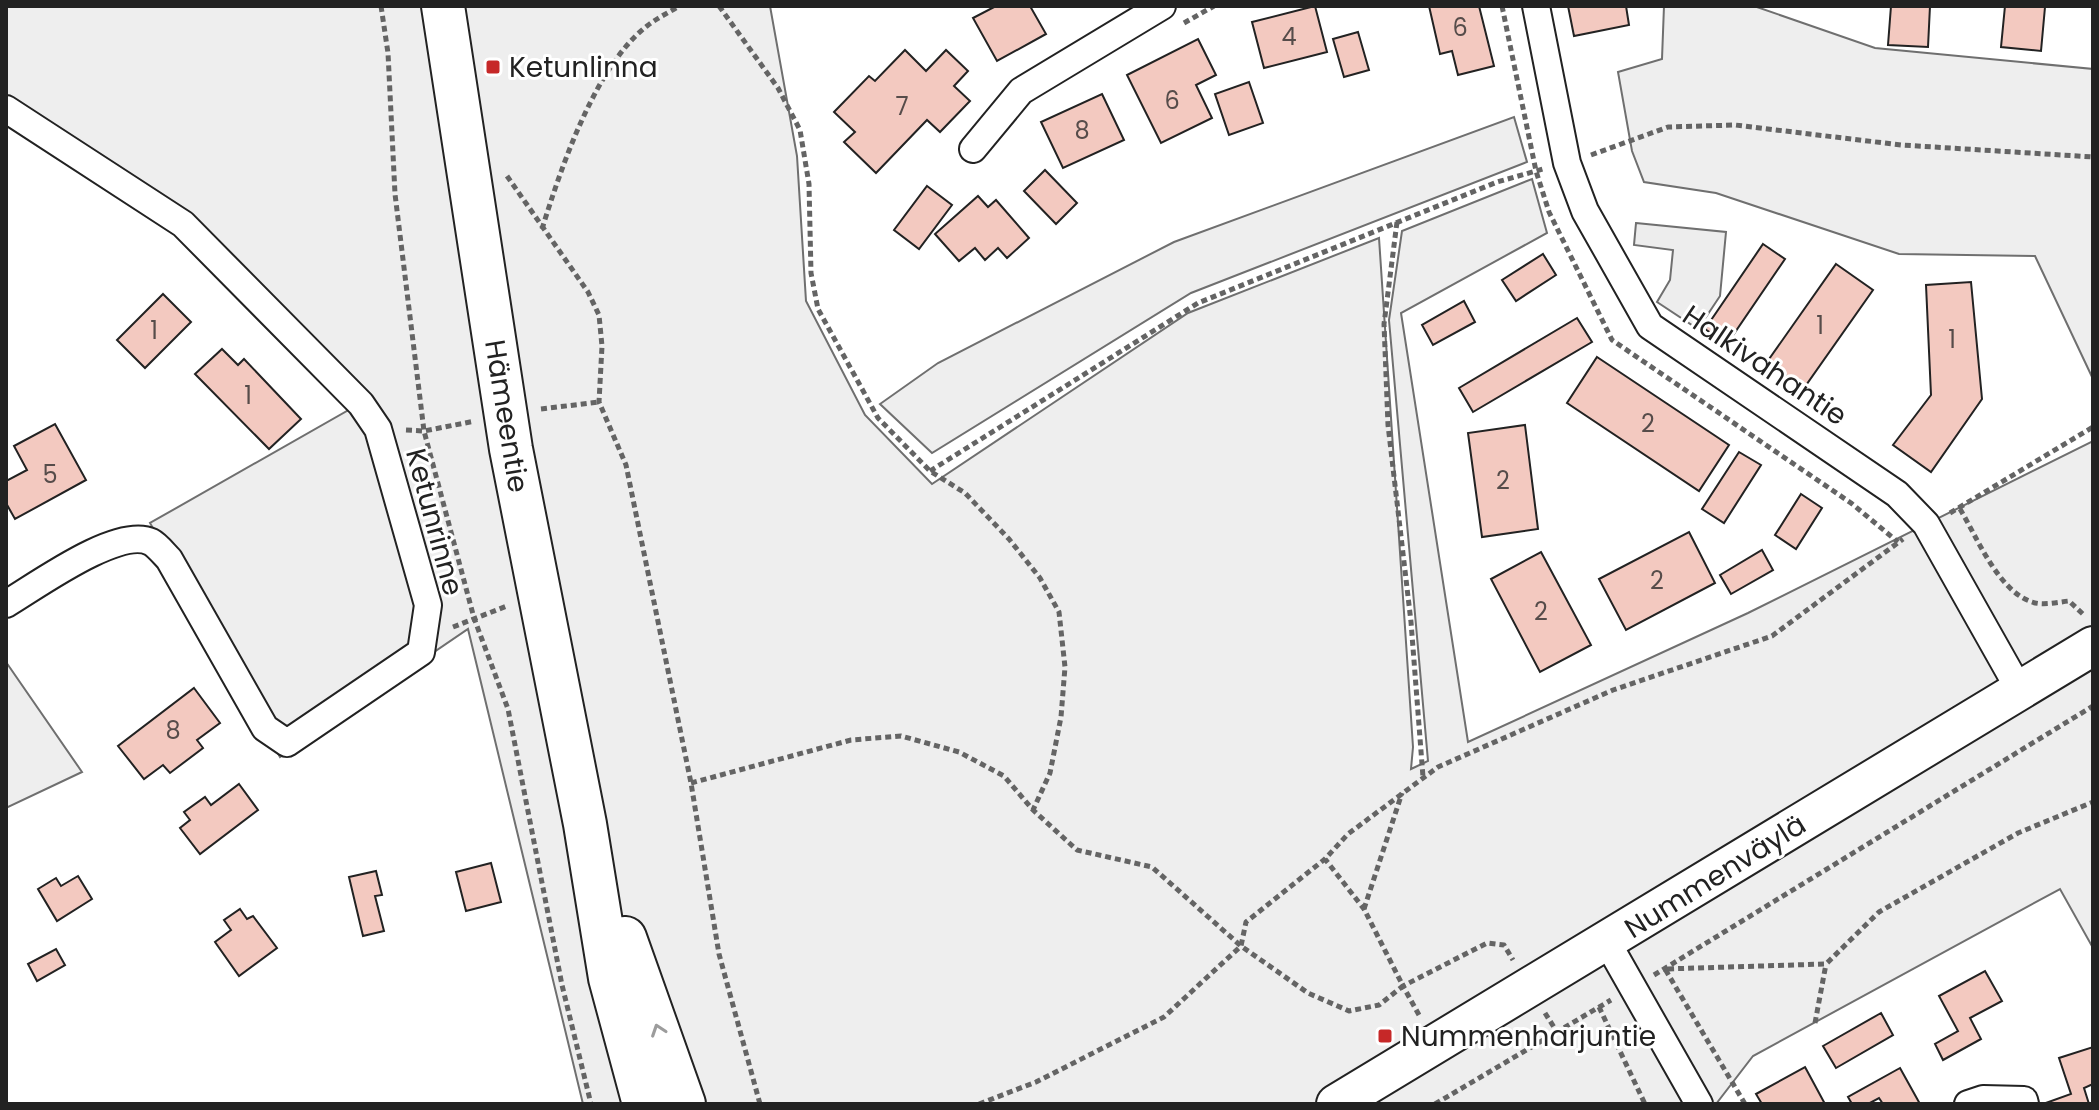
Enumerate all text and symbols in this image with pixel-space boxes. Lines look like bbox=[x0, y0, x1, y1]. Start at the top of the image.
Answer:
house number: 6 bbox=[1452, 11, 1468, 44]
house number: 4 bbox=[1281, 20, 1297, 53]
place label: Ketunlinna bbox=[509, 48, 658, 87]
marker: Ketunlinna bbox=[484, 58, 502, 76]
house number: 6 bbox=[1164, 84, 1180, 117]
house number: 7 bbox=[895, 90, 909, 123]
house number: 8 bbox=[1074, 114, 1090, 147]
street label: Halkivahantie bbox=[1675, 296, 1855, 435]
house number: 1 bbox=[1816, 309, 1824, 342]
house number: 1 bbox=[150, 314, 158, 347]
house number: 1 bbox=[1948, 323, 1956, 356]
street label: Hämeentie bbox=[475, 337, 538, 495]
house number: 1 bbox=[244, 379, 252, 412]
house number: 2 bbox=[1641, 407, 1655, 440]
street label: Ketunrinne bbox=[396, 444, 473, 600]
house number: 5 bbox=[42, 458, 58, 491]
house number: 2 bbox=[1496, 464, 1510, 497]
house number: 2 bbox=[1650, 564, 1664, 597]
house number: 2 bbox=[1534, 595, 1548, 628]
house number: 8 bbox=[165, 714, 181, 747]
street label: Nummenväylä bbox=[1617, 805, 1813, 948]
place label: Nummenharjuntie bbox=[1401, 1017, 1656, 1056]
one-way arrow bbox=[651, 1024, 668, 1038]
marker: Nummenharjuntie bbox=[1376, 1027, 1394, 1045]

